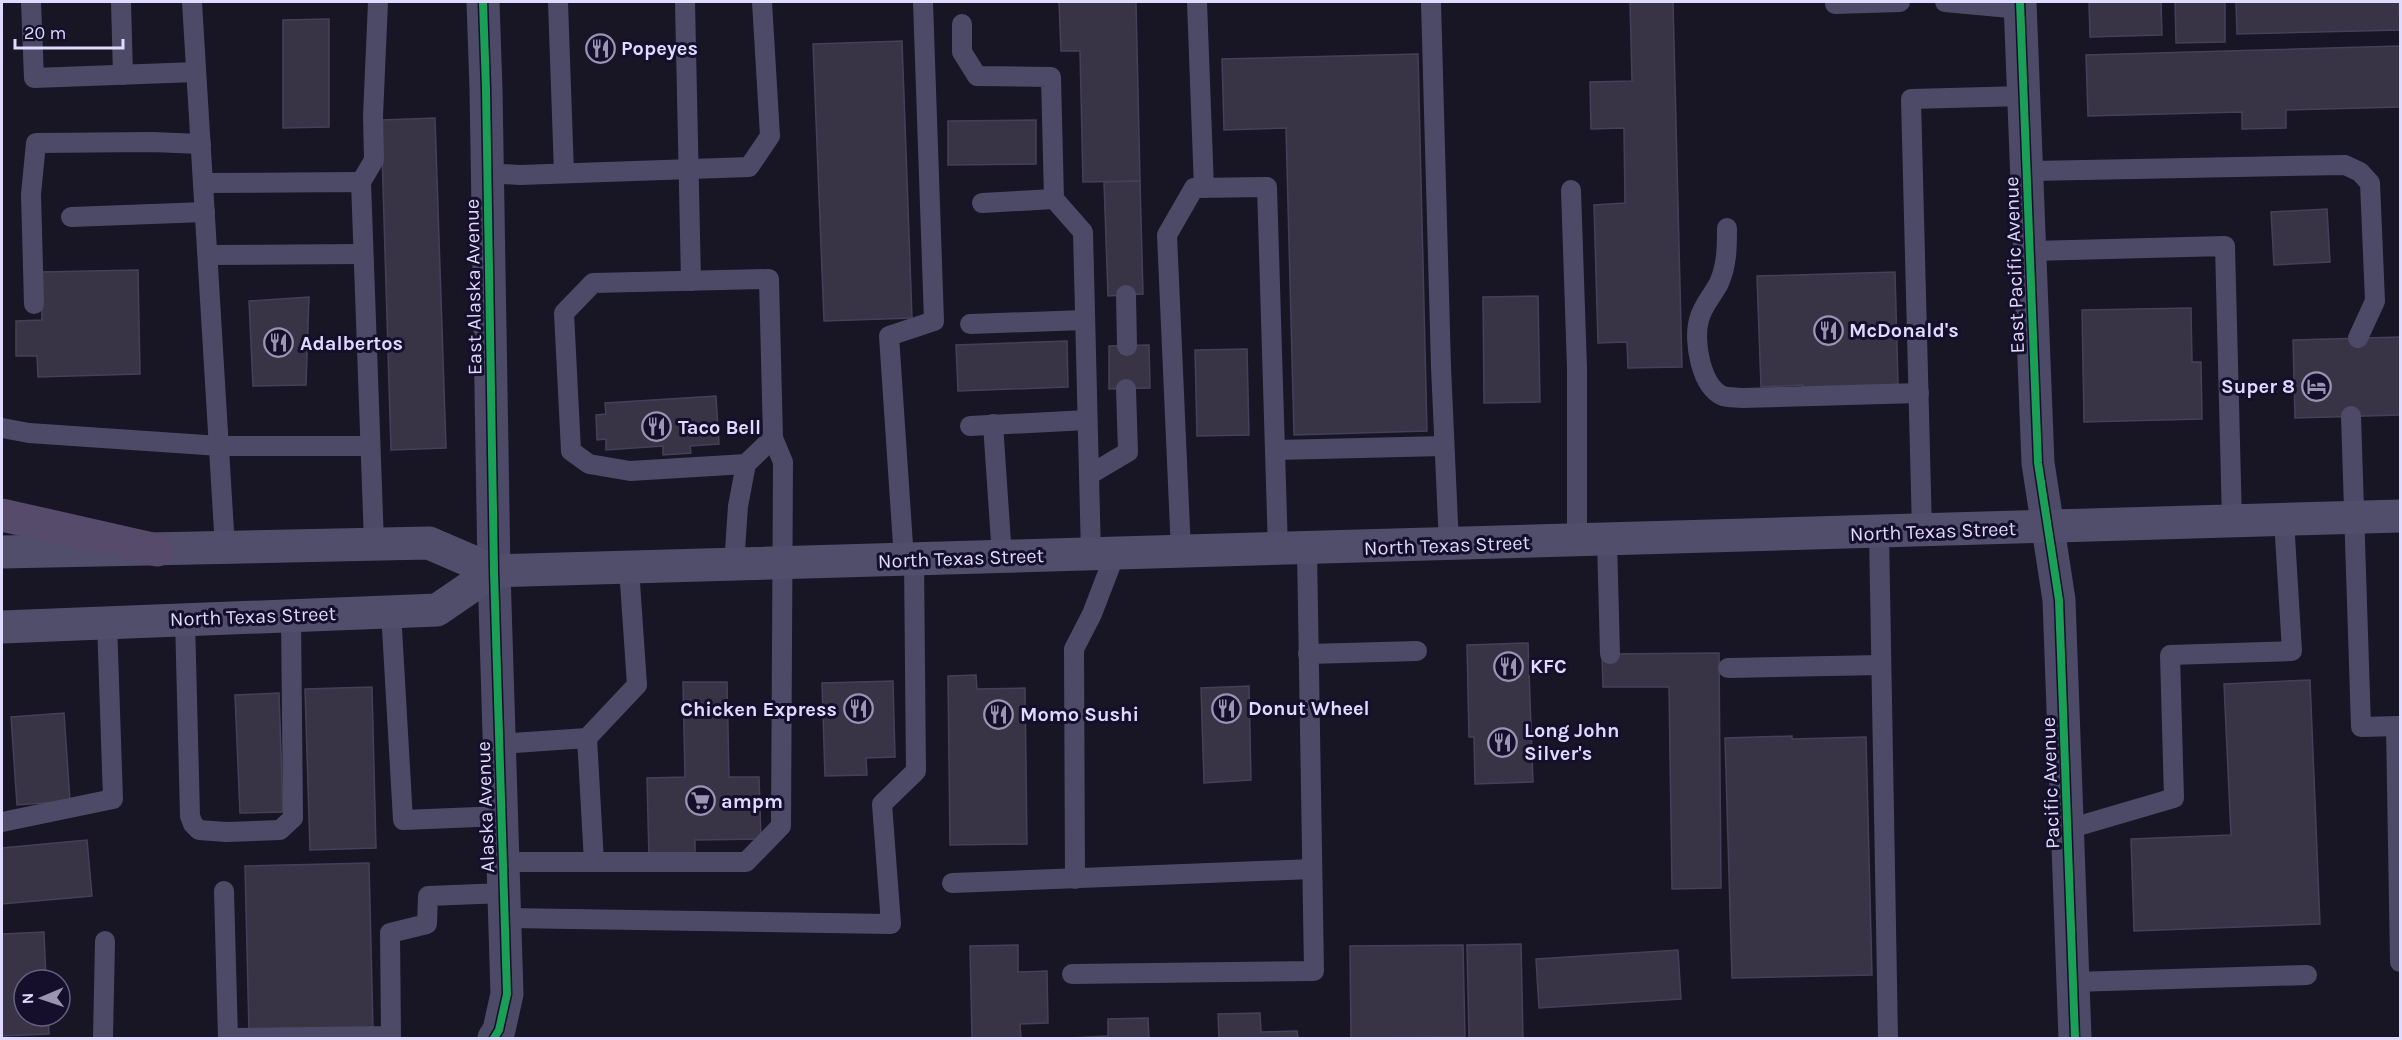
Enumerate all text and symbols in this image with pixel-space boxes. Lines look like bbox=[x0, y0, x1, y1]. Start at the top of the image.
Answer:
scale bar bbox=[15, 12, 123, 50]
text: 20 m bbox=[24, 22, 66, 44]
restaurant icon: Popeyes bbox=[584, 32, 616, 64]
place label: Popeyes bbox=[621, 37, 698, 60]
street label: East Pacific Avenue bbox=[2000, 176, 2029, 354]
street label: East Alaska Avenue bbox=[460, 199, 487, 375]
restaurant icon: McDonald's bbox=[1812, 314, 1844, 346]
place label: McDonald's bbox=[1849, 319, 1959, 342]
restaurant icon: Adalbertos bbox=[263, 327, 295, 359]
place label: Adalbertos bbox=[300, 332, 403, 355]
hotel icon: Super 8 bbox=[2300, 370, 2332, 402]
place label: Super 8 bbox=[2221, 375, 2295, 398]
restaurant icon: Taco Bell bbox=[641, 411, 673, 443]
place label: Taco Bell bbox=[678, 416, 761, 439]
street label: North Texas Street bbox=[1849, 517, 2017, 546]
street label: North Texas Street bbox=[1363, 531, 1531, 560]
street label: North Texas Street bbox=[877, 544, 1045, 573]
street label: North Texas Street bbox=[169, 602, 337, 631]
restaurant icon: KFC bbox=[1493, 650, 1525, 682]
place label: KFC bbox=[1530, 655, 1567, 678]
restaurant icon: Donut Wheel bbox=[1211, 692, 1243, 724]
restaurant icon: Chicken Express bbox=[842, 693, 874, 725]
place label: Donut Wheel bbox=[1248, 697, 1370, 720]
place label: Chicken Express bbox=[680, 698, 837, 721]
restaurant icon: Momo Sushi bbox=[983, 698, 1015, 730]
place label: Momo Sushi bbox=[1020, 703, 1139, 726]
street label: Pacific Avenue bbox=[2037, 717, 2064, 849]
place label: Long John Silver's bbox=[1524, 719, 1619, 765]
restaurant icon: Long John Silver's bbox=[1487, 726, 1519, 758]
street label: Alaska Avenue bbox=[472, 741, 499, 873]
supermarket icon: ampm bbox=[684, 785, 716, 817]
place label: ampm bbox=[721, 790, 783, 813]
north arrow bbox=[12, 968, 72, 1028]
text: N bbox=[18, 992, 37, 1005]

